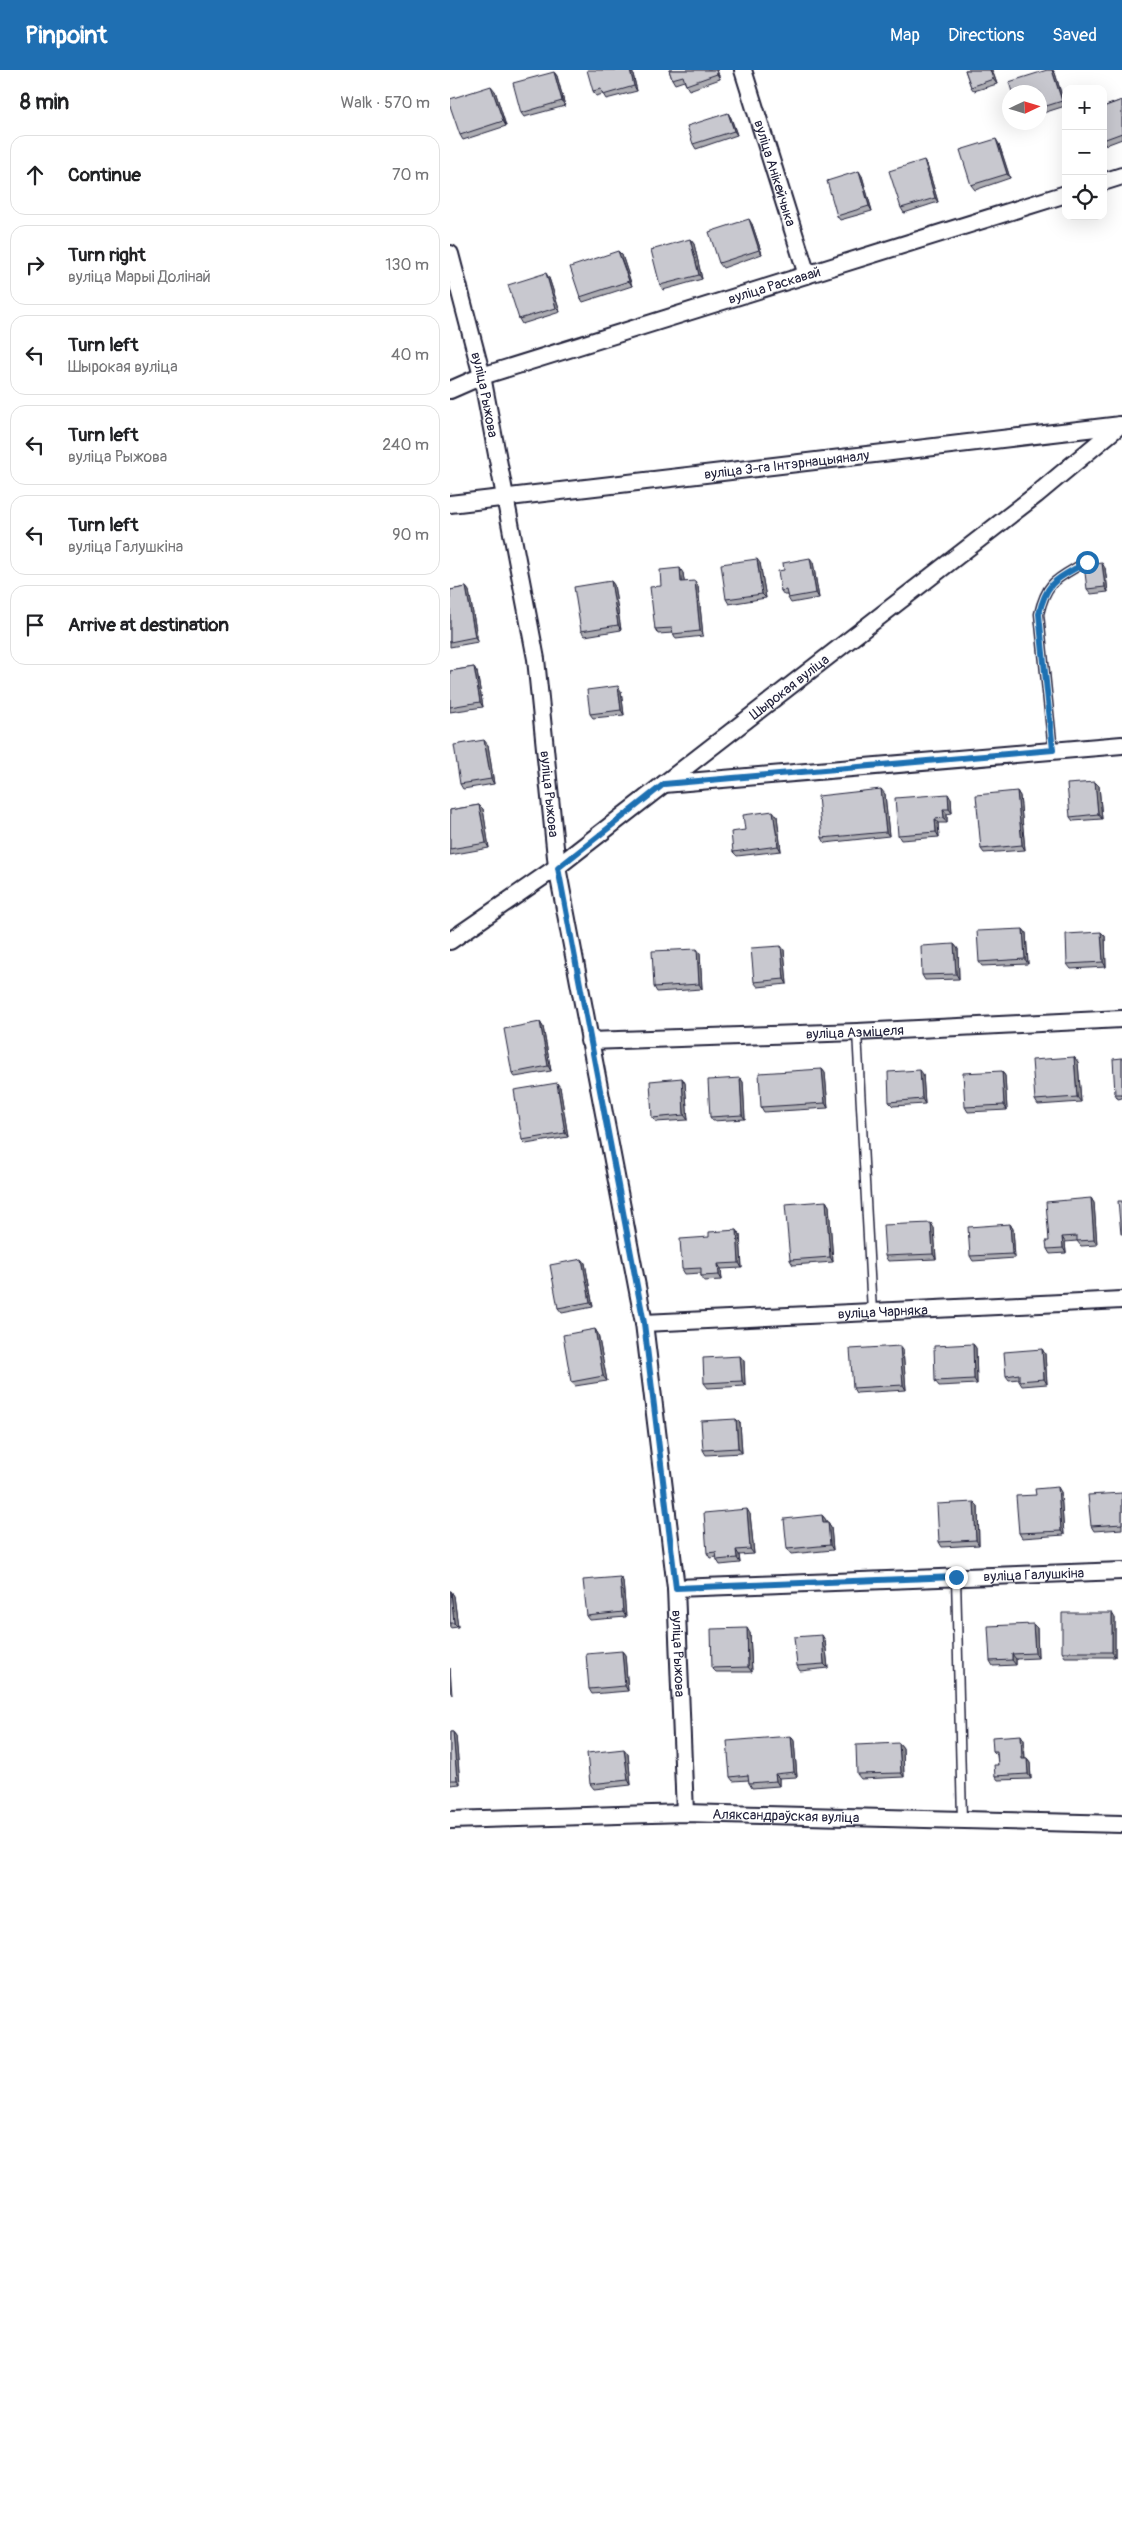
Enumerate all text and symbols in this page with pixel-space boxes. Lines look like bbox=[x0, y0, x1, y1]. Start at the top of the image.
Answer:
text: Pinpoint bbox=[25, 21, 107, 50]
text: Map bbox=[890, 24, 920, 47]
text: Directions bbox=[948, 24, 1024, 47]
text: Saved bbox=[1052, 24, 1097, 47]
north arrow bbox=[1002, 85, 1047, 130]
map controls bbox=[1062, 85, 1107, 220]
button: + bbox=[1062, 85, 1107, 130]
text: 8 min bbox=[20, 89, 69, 116]
text: Walk · 570 m bbox=[341, 93, 430, 113]
street label: вуліца Анікейчыка bbox=[750, 118, 799, 228]
button: − bbox=[1062, 130, 1107, 175]
icon: ahead bbox=[21, 161, 49, 189]
text: Continue bbox=[68, 163, 141, 187]
text: 70 m bbox=[392, 165, 429, 185]
button: locate bbox=[1062, 175, 1107, 220]
text: Turn right bbox=[68, 243, 146, 267]
icon: right bbox=[21, 251, 49, 279]
text: 130 m bbox=[385, 255, 429, 275]
street label: вуліца Раскавай bbox=[726, 263, 823, 308]
text: вуліца Марыі Долінай bbox=[68, 267, 211, 287]
text: Turn left bbox=[68, 333, 138, 357]
icon: left bbox=[21, 341, 49, 369]
text: 40 m bbox=[391, 345, 429, 365]
street label: вуліца Рыжова bbox=[467, 350, 502, 439]
text: Шырокая вуліца bbox=[68, 357, 178, 377]
text: Turn left bbox=[68, 423, 138, 447]
icon: left bbox=[21, 431, 49, 459]
text: 240 m bbox=[382, 435, 429, 455]
text: вуліца Рыжова bbox=[68, 447, 167, 467]
street label: вуліца 3-га Інтэрнацыяналу bbox=[703, 447, 870, 483]
text: Turn left bbox=[68, 513, 138, 537]
icon: left bbox=[21, 521, 49, 549]
text: 90 m bbox=[392, 525, 429, 545]
text: вуліца Галушкіна bbox=[68, 537, 183, 557]
route start bbox=[1076, 551, 1099, 574]
icon: arrive bbox=[21, 611, 49, 639]
text: Arrive at destination bbox=[68, 613, 229, 637]
street label: Шырокая вуліца bbox=[746, 651, 833, 723]
street label: вуліца Рыжова bbox=[536, 750, 562, 838]
street label: вуліца Азміцеля bbox=[805, 1022, 904, 1043]
street label: вуліца Чарняка bbox=[837, 1301, 928, 1323]
street label: вуліца Галушкіна bbox=[983, 1564, 1084, 1585]
route end bbox=[945, 1566, 968, 1589]
street label: вуліца Рыжова bbox=[668, 1610, 688, 1697]
street label: Аляксандраўская вуліца bbox=[712, 1806, 860, 1826]

